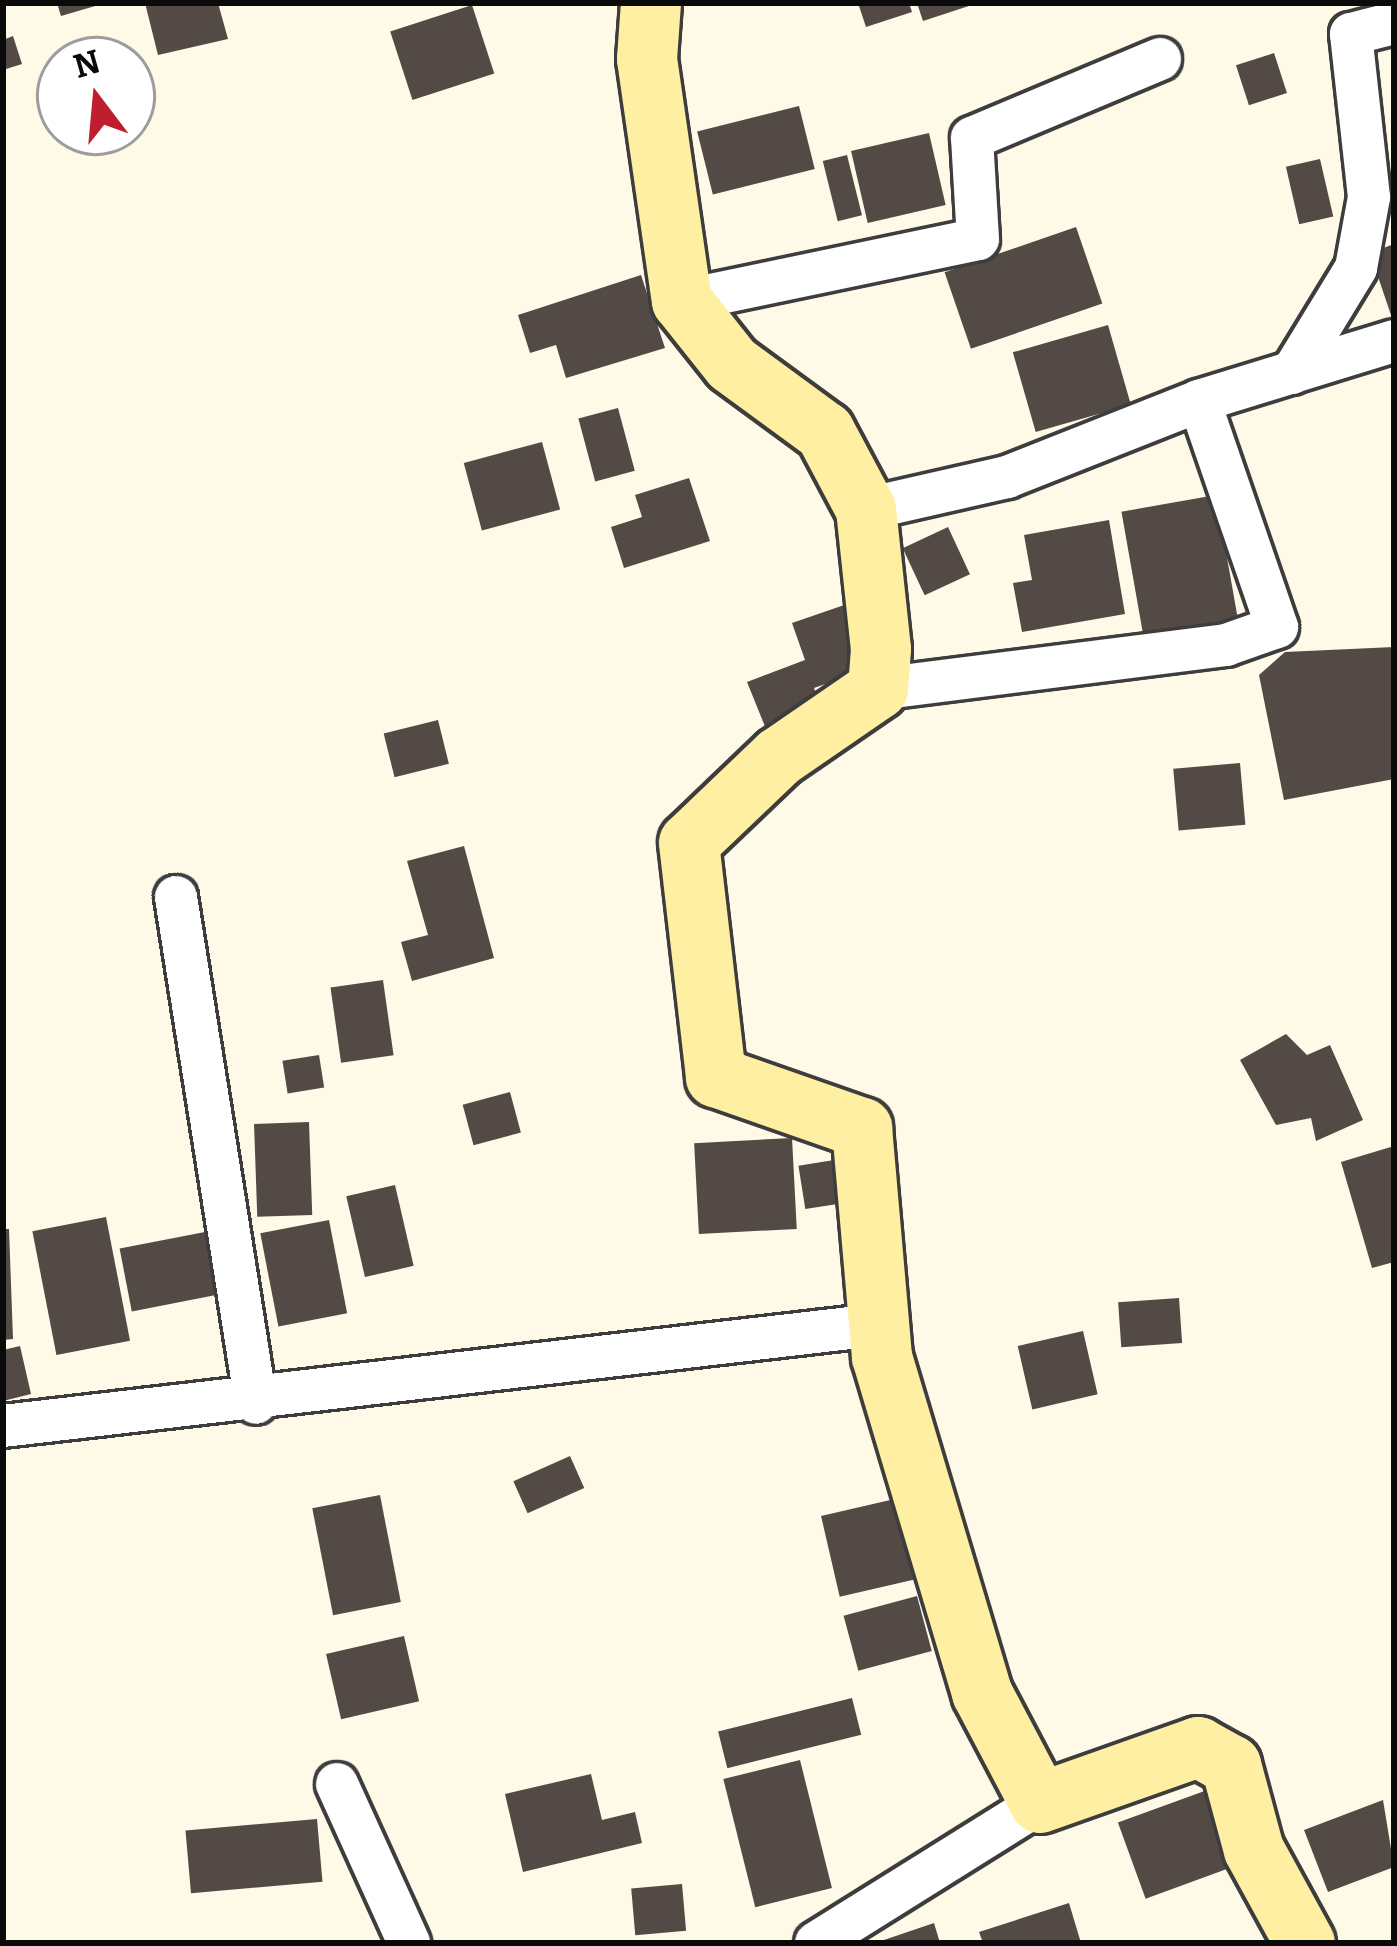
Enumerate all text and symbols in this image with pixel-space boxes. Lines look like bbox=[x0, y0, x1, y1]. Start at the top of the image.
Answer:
north arrow bbox=[36, 36, 156, 156]
text: N bbox=[69, 42, 105, 87]

